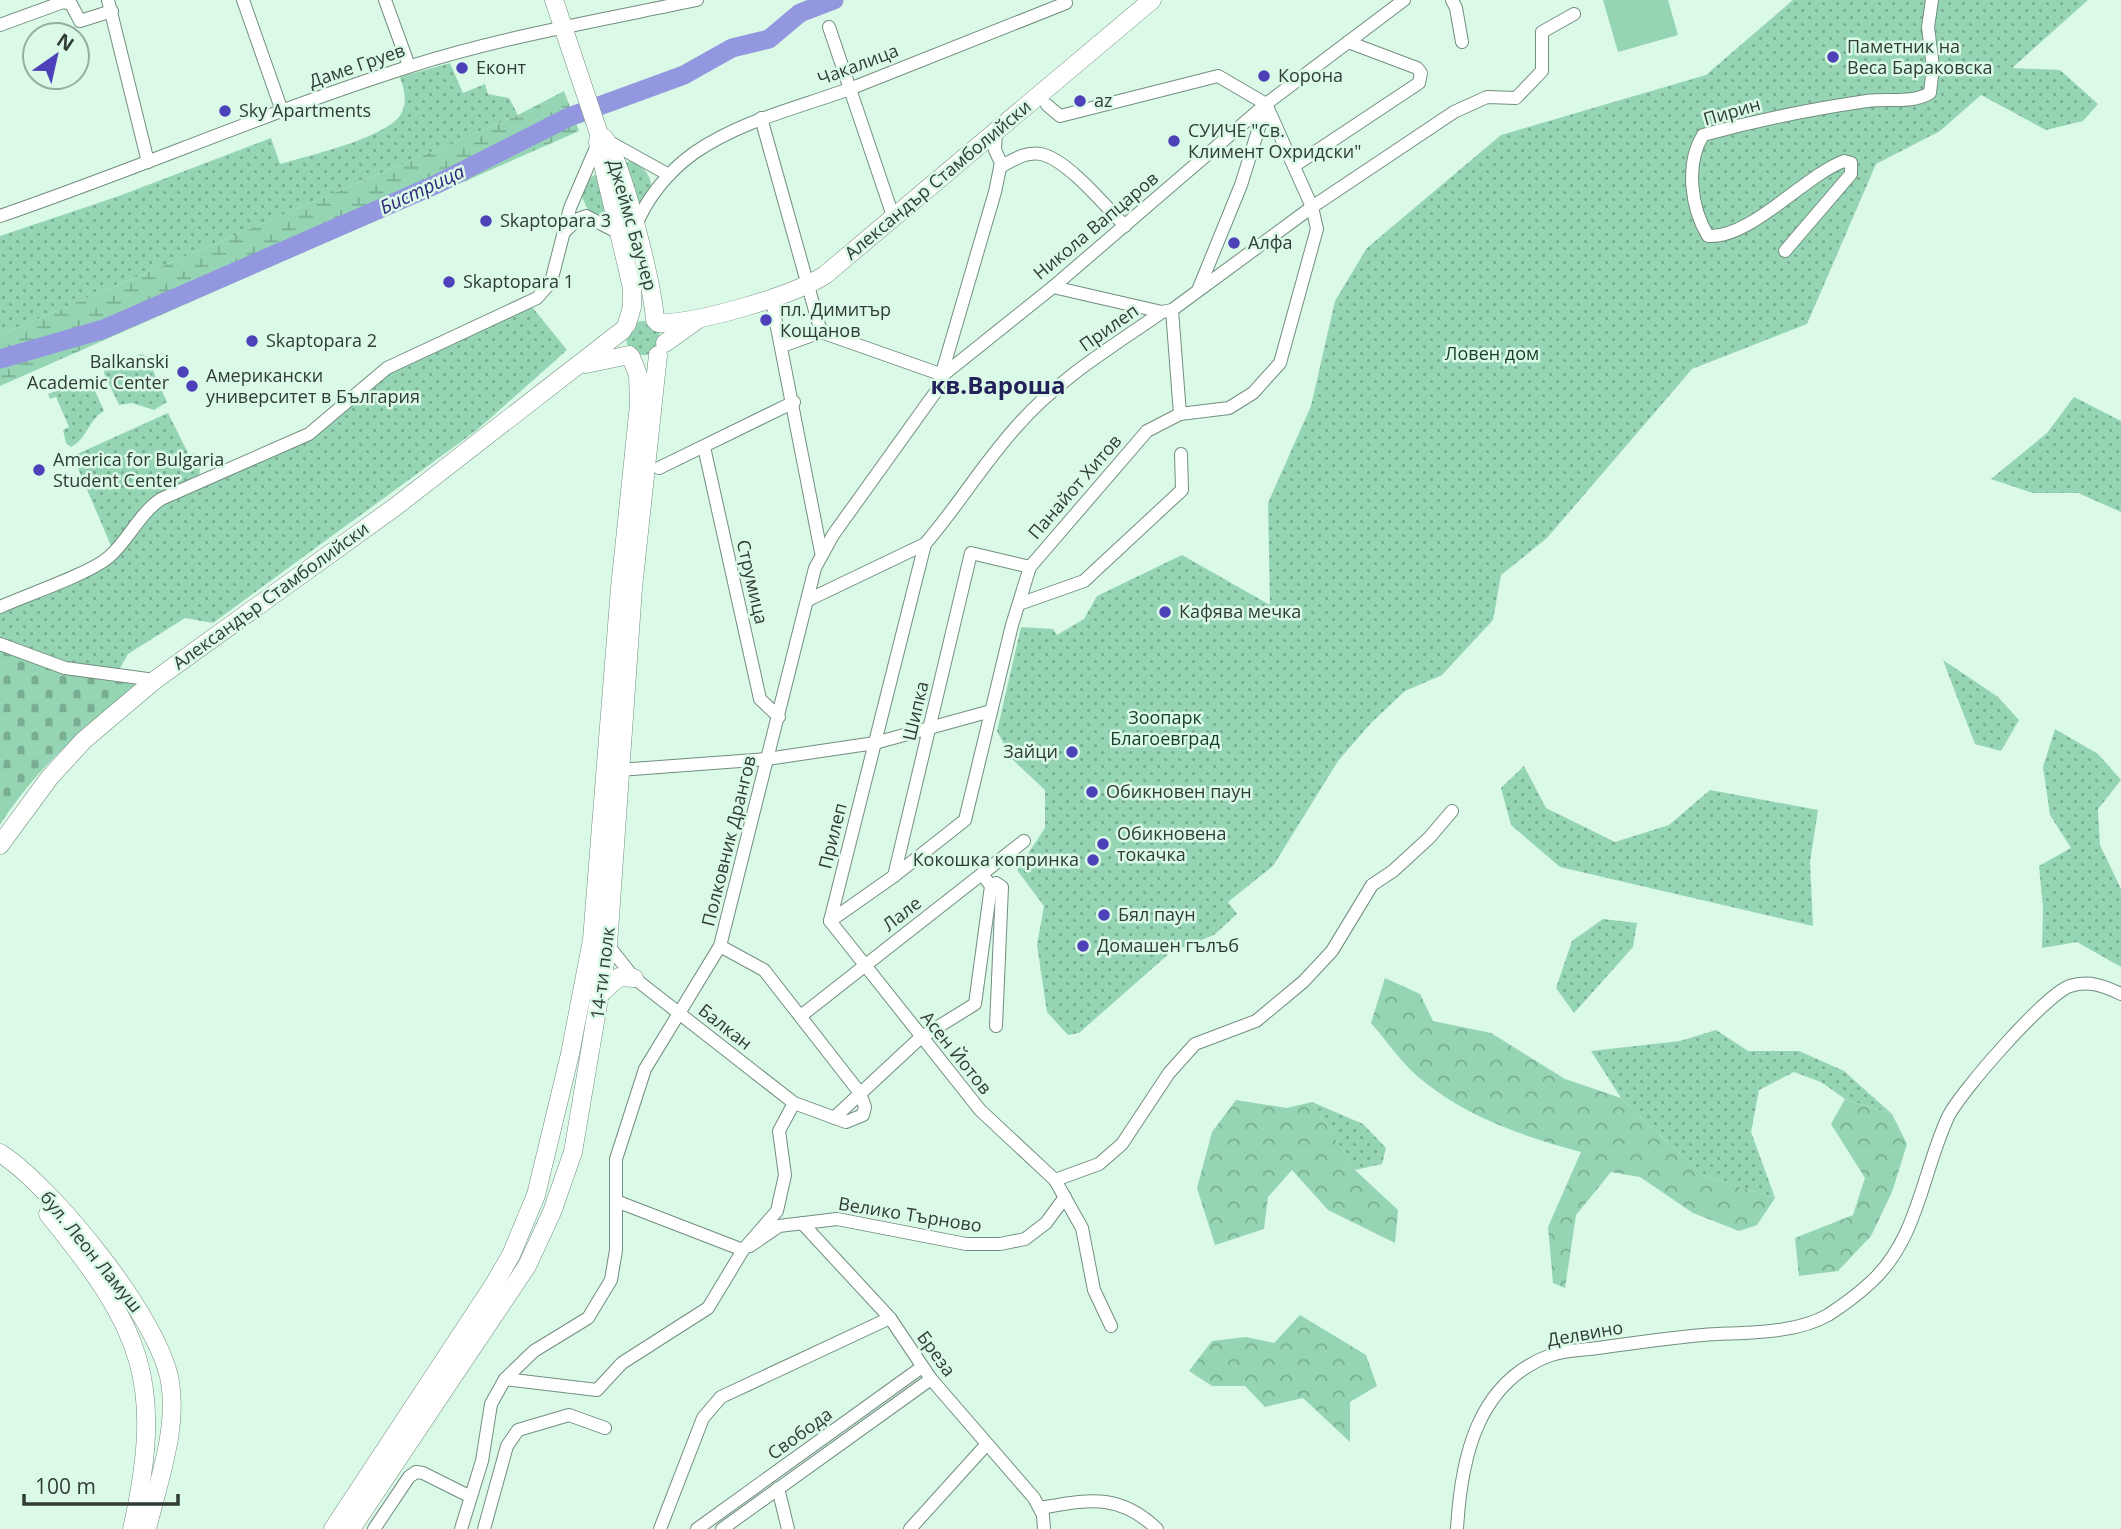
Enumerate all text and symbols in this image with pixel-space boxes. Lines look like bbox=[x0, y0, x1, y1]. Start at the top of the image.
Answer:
north arrow bbox=[21, 21, 91, 91]
text: N bbox=[52, 27, 79, 57]
place label: Паметник на Веса Бараковска bbox=[1847, 34, 1992, 79]
street label: Даме Груев bbox=[305, 37, 408, 93]
street label: Чакалица bbox=[814, 38, 902, 90]
marker: Паметник на Веса Бараковска bbox=[1825, 49, 1841, 65]
place label: Еконт bbox=[476, 55, 527, 79]
marker: Еконт bbox=[454, 60, 470, 76]
place label: Корона bbox=[1278, 63, 1343, 87]
marker: Корона bbox=[1256, 68, 1272, 84]
place label: az bbox=[1094, 88, 1112, 112]
street label: Пирин bbox=[1700, 91, 1763, 131]
marker: az bbox=[1072, 93, 1088, 109]
street label: Александър Стамболийски bbox=[839, 94, 1036, 264]
place label: Sky Apartments bbox=[239, 98, 371, 122]
marker: Sky Apartments bbox=[217, 103, 233, 119]
place label: СУИЧЕ "Св. Климент Охридски" bbox=[1188, 118, 1361, 163]
marker: СУИЧЕ "Св. Климент Охридски" bbox=[1166, 133, 1182, 149]
street label: Джеймс Баучер bbox=[603, 156, 663, 293]
water label: Бистрица bbox=[375, 158, 469, 220]
street label: Никола Вапцаров bbox=[1028, 166, 1163, 285]
place label: Skaptopara 3 bbox=[500, 208, 611, 232]
marker: Skaptopara 3 bbox=[478, 213, 494, 229]
place label: Алфа bbox=[1248, 230, 1293, 254]
marker: Алфа bbox=[1226, 235, 1242, 251]
place label: Skaptopara 1 bbox=[463, 269, 574, 293]
marker: Skaptopara 1 bbox=[441, 274, 457, 290]
place label: пл. Димитър Кощанов bbox=[780, 297, 891, 342]
street label: Прилеп bbox=[1074, 298, 1143, 356]
marker: пл. Димитър Кощанов bbox=[758, 312, 774, 328]
place label: Skaptopara 2 bbox=[266, 328, 377, 352]
marker: Skaptopara 2 bbox=[244, 333, 260, 349]
park label: Ловен дом bbox=[1445, 341, 1539, 365]
place label: Balkanski Academic Center bbox=[27, 349, 170, 394]
place label: Американски университет в България bbox=[206, 363, 420, 408]
marker: Balkanski Academic Center bbox=[175, 364, 191, 380]
district label: кв.Вароша bbox=[930, 368, 1066, 401]
marker: Американски университет в България bbox=[184, 378, 200, 394]
street label: Панайот Хитов bbox=[1022, 429, 1126, 544]
place label: America for Bulgaria Student Center bbox=[53, 447, 224, 492]
marker: America for Bulgaria Student Center bbox=[31, 462, 47, 478]
street label: Александър Стамболийски bbox=[168, 516, 373, 674]
street label: Струмица bbox=[732, 537, 774, 626]
place label: Кафява мечка bbox=[1179, 599, 1301, 623]
marker: Кафява мечка bbox=[1157, 604, 1173, 620]
street label: Шипка bbox=[897, 679, 934, 743]
park label: Зоопарк Благоевград bbox=[1110, 705, 1220, 750]
place label: Зайци bbox=[1003, 739, 1058, 763]
marker: Зайци bbox=[1064, 744, 1080, 760]
street label: Полковник Дрангов bbox=[695, 753, 761, 929]
place label: Обикновен паун bbox=[1106, 779, 1252, 803]
marker: Обикновен паун bbox=[1084, 784, 1100, 800]
street label: Прилеп bbox=[812, 800, 852, 871]
place label: Обикновена токачка bbox=[1117, 821, 1227, 866]
marker: Обикновена токачка bbox=[1095, 836, 1111, 852]
place label: Кокошка копринка bbox=[913, 847, 1079, 871]
marker: Кокошка копринка bbox=[1085, 852, 1101, 868]
street label: Лале bbox=[877, 890, 926, 936]
place label: Бял паун bbox=[1118, 902, 1196, 926]
marker: Бял паун bbox=[1096, 907, 1112, 923]
street label: 14-ти полк bbox=[584, 925, 620, 1020]
place label: Домашен гълъб bbox=[1097, 933, 1239, 957]
marker: Домашен гълъб bbox=[1075, 938, 1091, 954]
street label: Балкан bbox=[694, 998, 757, 1055]
street label: Асен Йотов bbox=[916, 1006, 998, 1099]
street label: бул. Леон Ламуш bbox=[35, 1186, 148, 1317]
street label: Велико Търново bbox=[837, 1191, 984, 1237]
street label: Делвино bbox=[1545, 1315, 1625, 1351]
street label: Бреза bbox=[912, 1326, 961, 1381]
street label: Свобода bbox=[762, 1402, 837, 1465]
scale bar bbox=[24, 1462, 178, 1506]
text: 100 m bbox=[35, 1472, 96, 1500]

